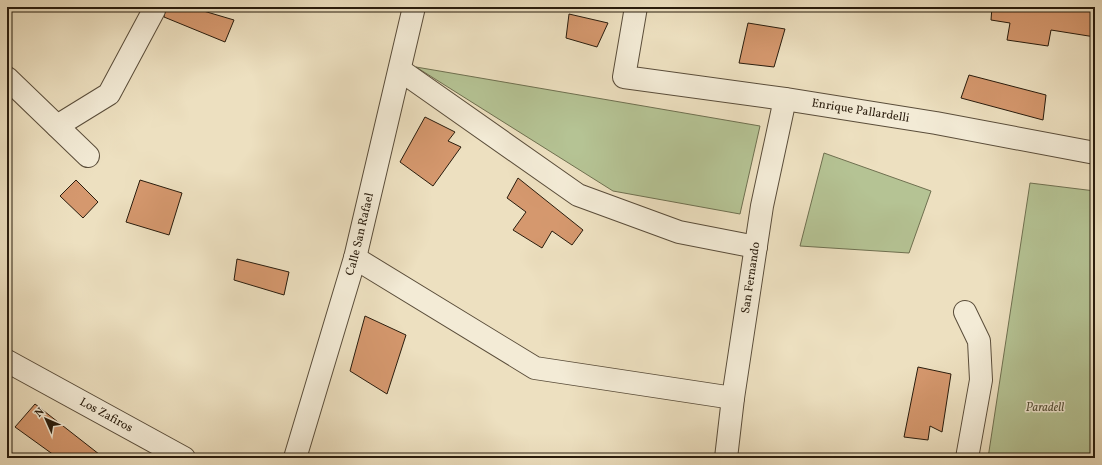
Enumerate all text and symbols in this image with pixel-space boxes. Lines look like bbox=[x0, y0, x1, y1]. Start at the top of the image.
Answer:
street label: Enrique Pallardelli bbox=[810, 95, 911, 127]
street label: Calle San Rafael bbox=[342, 191, 378, 278]
street label: San Fernando bbox=[738, 241, 764, 315]
street label: Los Zafiros bbox=[77, 394, 136, 436]
north arrow bbox=[26, 399, 66, 439]
park label: Paradell bbox=[1026, 400, 1064, 416]
text: N bbox=[32, 405, 48, 421]

